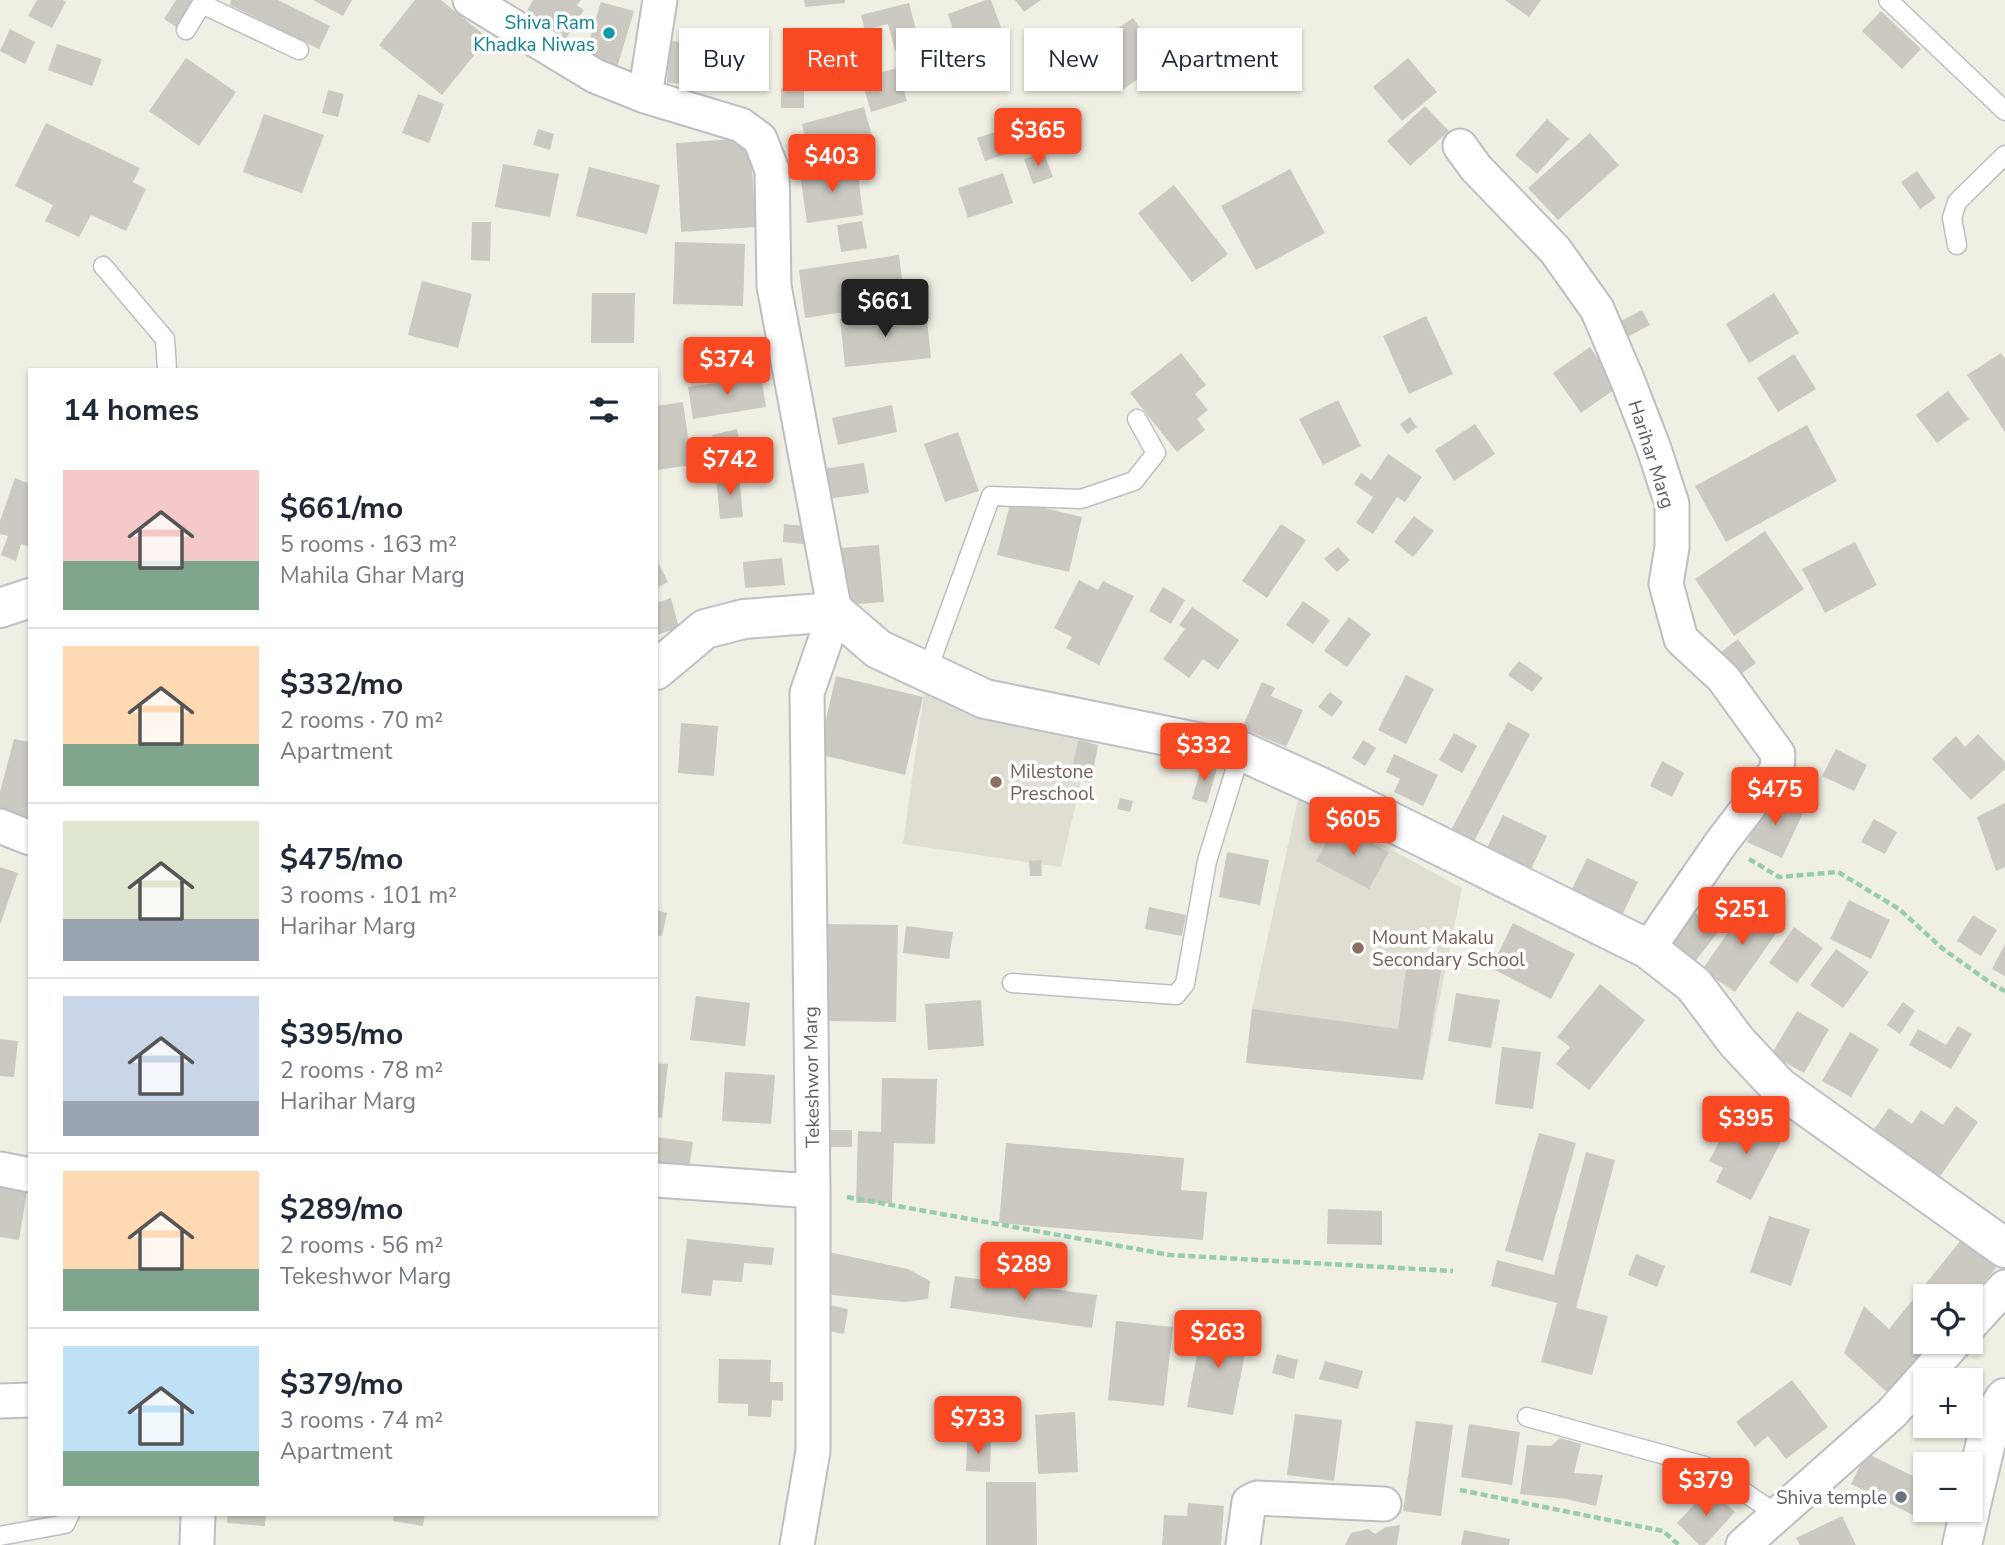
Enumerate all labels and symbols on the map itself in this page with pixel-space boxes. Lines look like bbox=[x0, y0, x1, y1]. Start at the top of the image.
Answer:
place label: Shiva Ram Khadka Niwas bbox=[473, 10, 595, 58]
marker: Shiva Ram Khadka Niwas bbox=[601, 25, 617, 41]
pin: $365 bbox=[997, 108, 1079, 168]
pin: $403 bbox=[791, 134, 873, 194]
pin: $661 bbox=[844, 280, 926, 339]
pin: $374 bbox=[686, 338, 768, 397]
street label: Harihar Marg bbox=[1621, 397, 1681, 512]
pin: $742 bbox=[689, 438, 771, 497]
pin: $332 bbox=[1163, 724, 1245, 783]
place label: Milestone Preschool bbox=[1010, 759, 1094, 807]
pin: $475 bbox=[1734, 768, 1816, 827]
marker: Milestone Preschool bbox=[988, 774, 1004, 790]
pin: $605 bbox=[1312, 798, 1394, 857]
pin: $251 bbox=[1701, 888, 1783, 947]
place label: Mount Makalu Secondary School bbox=[1372, 925, 1525, 973]
marker: Mount Makalu Secondary School bbox=[1350, 940, 1366, 956]
street label: Tekeshwor Marg bbox=[798, 1006, 826, 1148]
pin: $395 bbox=[1705, 1096, 1787, 1156]
pin: $289 bbox=[983, 1242, 1065, 1302]
pin: $263 bbox=[1177, 1310, 1259, 1370]
pin: $733 bbox=[937, 1396, 1019, 1456]
pin: $379 bbox=[1665, 1458, 1747, 1518]
place label: Shiva temple bbox=[1776, 1485, 1887, 1511]
marker: Shiva temple bbox=[1893, 1489, 1909, 1505]

